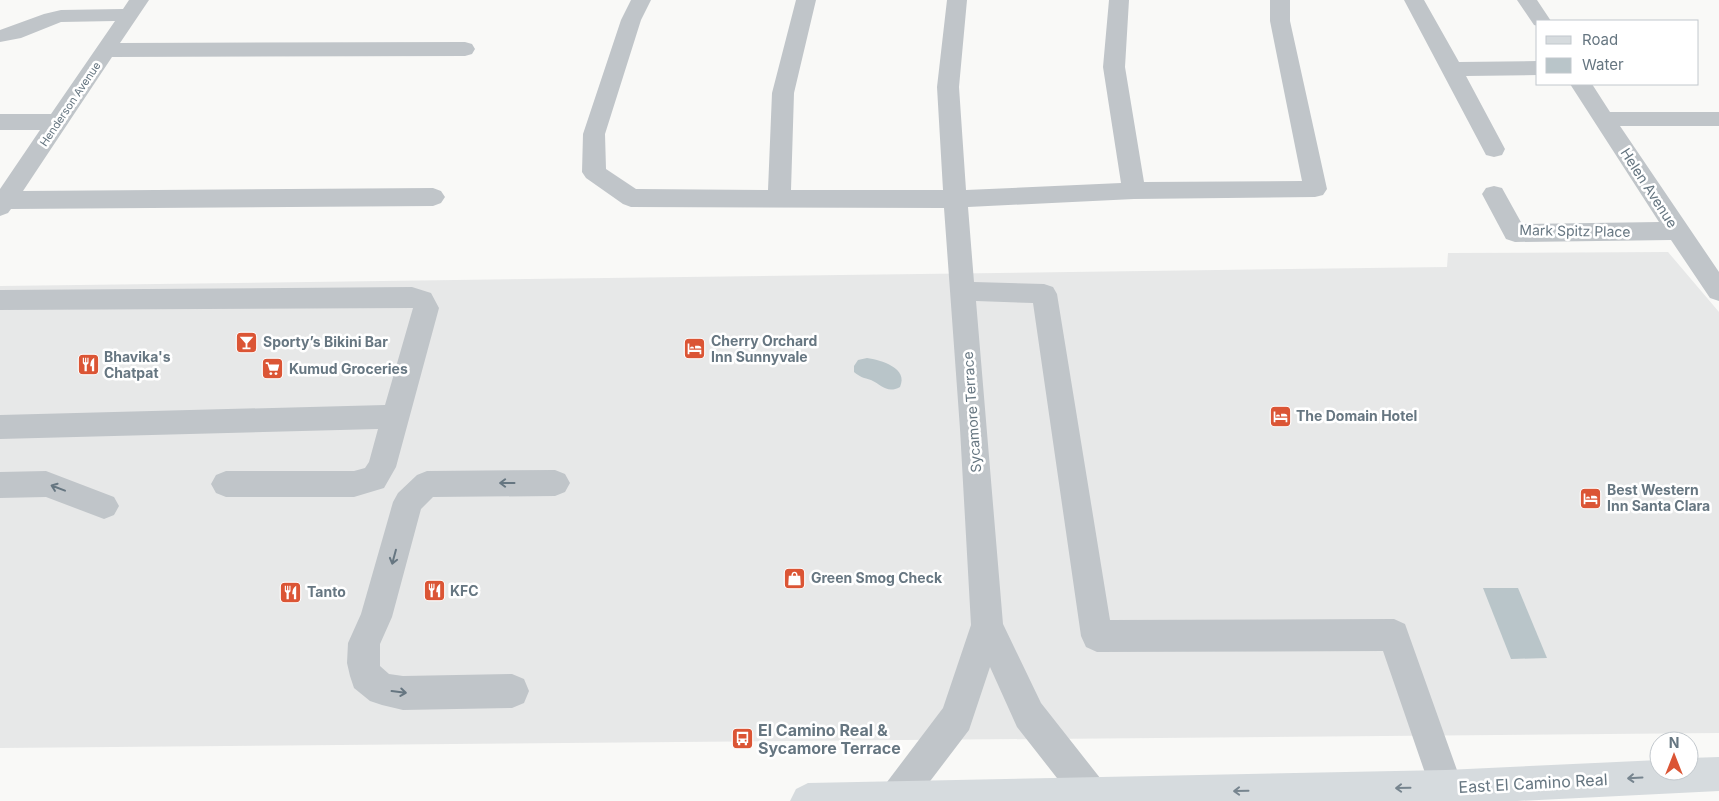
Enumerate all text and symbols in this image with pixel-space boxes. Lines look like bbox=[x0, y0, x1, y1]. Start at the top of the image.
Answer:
legend bbox=[1536, 20, 1699, 85]
text: Road bbox=[1582, 30, 1618, 49]
text: Water bbox=[1582, 55, 1624, 74]
street label: Henderson Avenue bbox=[37, 59, 103, 149]
street label: Helen Avenue bbox=[1617, 145, 1681, 231]
street label: Mark Spitz Place bbox=[1519, 221, 1631, 240]
bar icon: Sporty’s Bikini Bar bbox=[235, 330, 259, 354]
place label: Cherry Orchard Inn Sunnyvale bbox=[711, 332, 817, 365]
place label: Sporty’s Bikini Bar bbox=[263, 333, 388, 350]
hotel icon: Cherry Orchard Inn Sunnyvale bbox=[683, 337, 707, 361]
place label: Bhavika's Chatpat bbox=[104, 348, 171, 381]
street label: Sycamore Terrace bbox=[959, 351, 984, 473]
restaurant icon: Bhavika's Chatpat bbox=[76, 353, 100, 377]
supermarket icon: Kumud Groceries bbox=[261, 357, 285, 381]
place label: Kumud Groceries bbox=[289, 360, 408, 377]
hotel icon: The Domain Hotel bbox=[1268, 404, 1292, 428]
place label: The Domain Hotel bbox=[1296, 407, 1417, 424]
one-way arrow bbox=[499, 478, 515, 488]
place label: Best Western Inn Santa Clara bbox=[1607, 481, 1710, 514]
one-way arrow bbox=[51, 483, 66, 492]
hotel icon: Best Western Inn Santa Clara bbox=[1579, 486, 1603, 510]
one-way arrow bbox=[389, 548, 398, 564]
shop icon: Green Smog Check bbox=[783, 566, 807, 590]
place label: Green Smog Check bbox=[811, 569, 943, 586]
restaurant icon: KFC bbox=[422, 579, 446, 603]
restaurant icon: Tanto bbox=[279, 580, 303, 604]
place label: KFC bbox=[450, 582, 479, 599]
place label: Tanto bbox=[307, 583, 346, 600]
one-way arrow bbox=[391, 687, 407, 697]
place label: El Camino Real & Sycamore Terrace bbox=[758, 720, 901, 758]
bus stop icon: El Camino Real & Sycamore Terrace bbox=[730, 727, 754, 751]
north arrow bbox=[1649, 731, 1699, 781]
text: N bbox=[1669, 734, 1679, 751]
street label: East El Camino Real bbox=[1458, 769, 1608, 797]
one-way arrow bbox=[1628, 773, 1644, 783]
one-way arrow bbox=[1395, 783, 1412, 793]
one-way arrow bbox=[1233, 786, 1249, 796]

